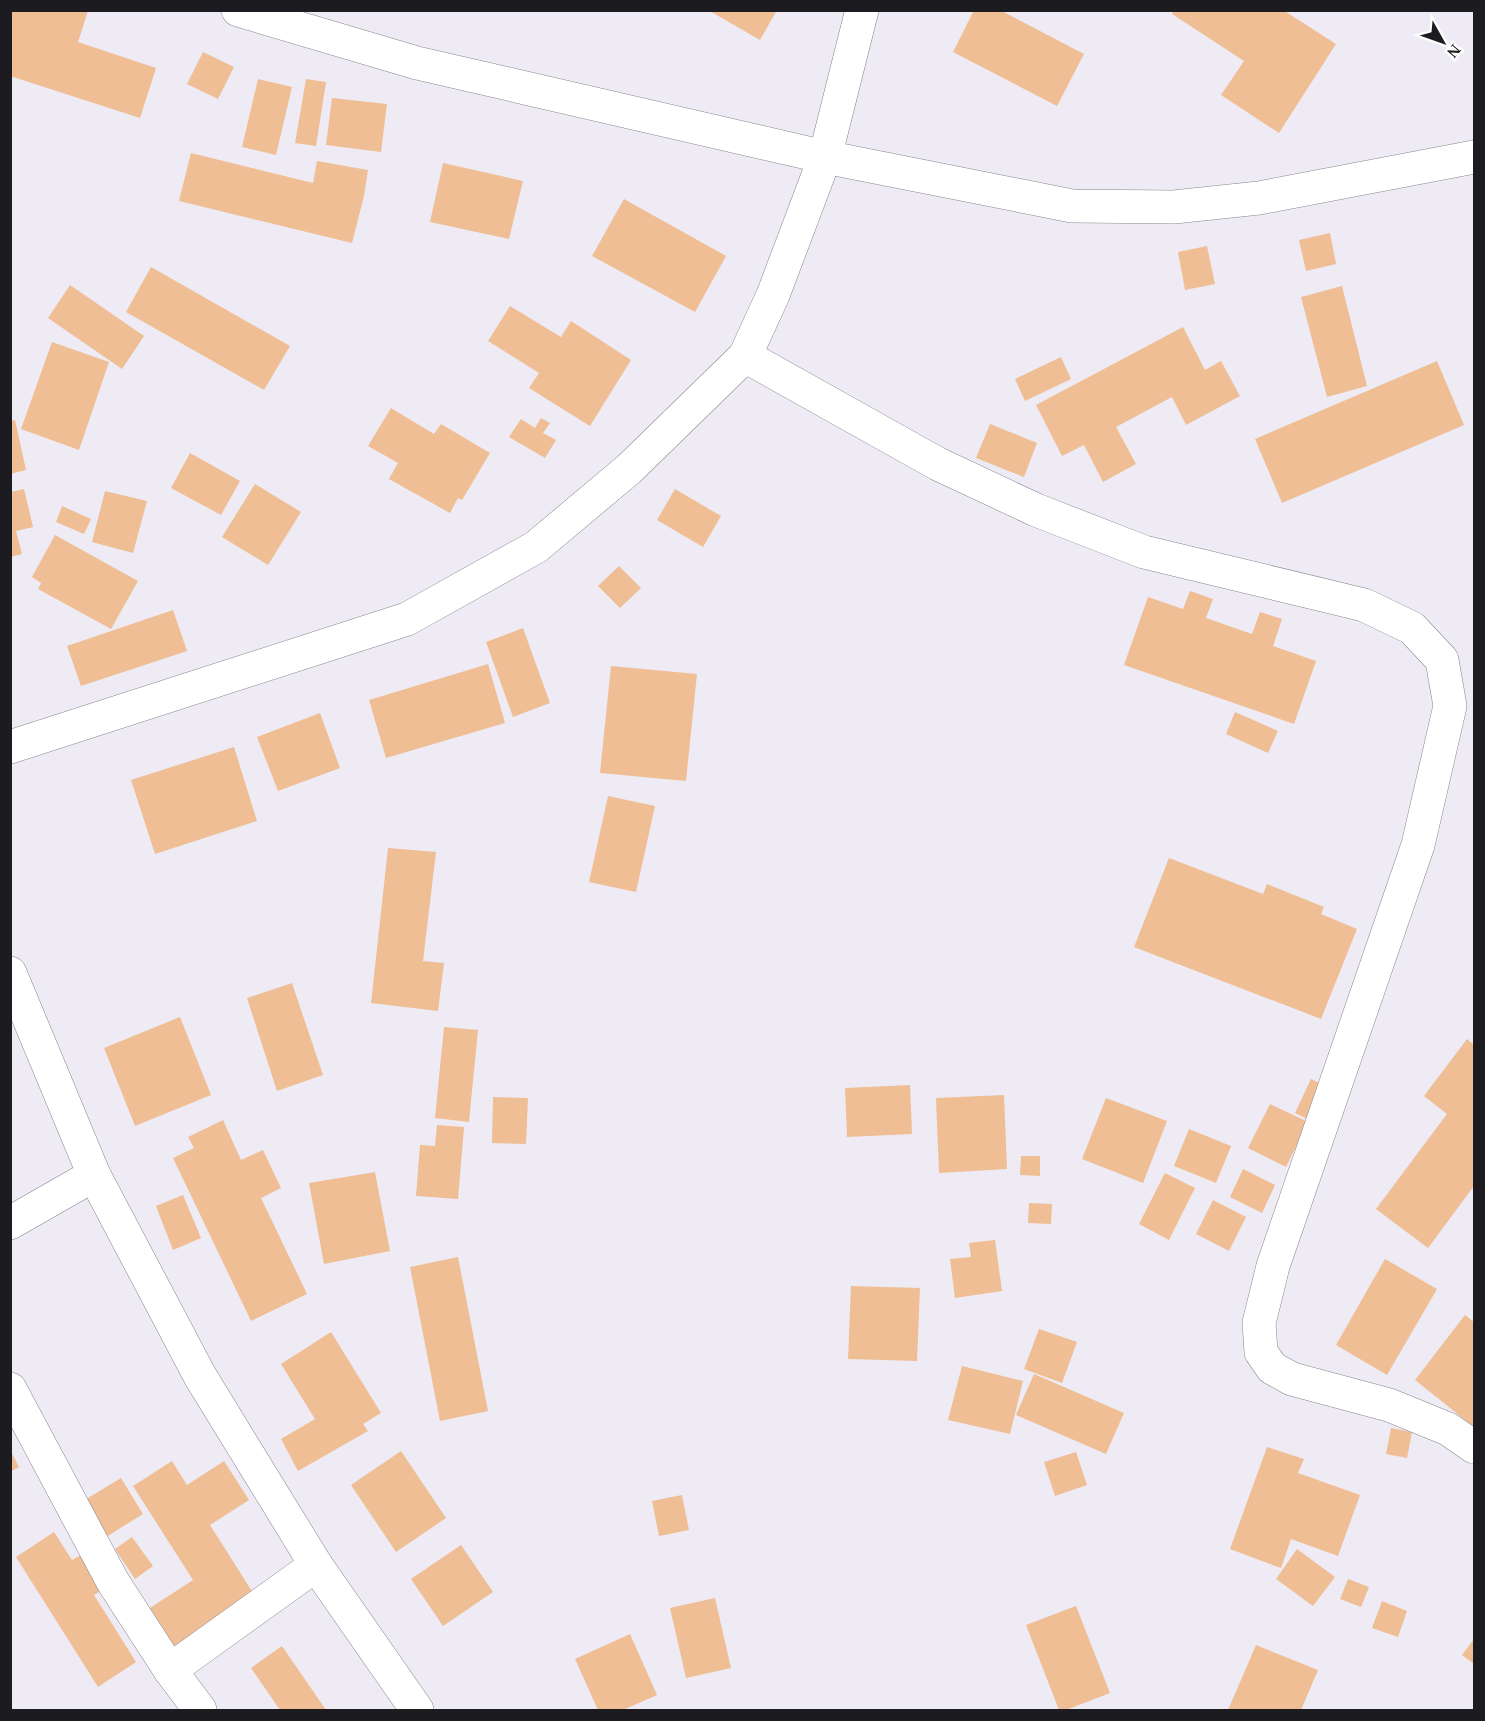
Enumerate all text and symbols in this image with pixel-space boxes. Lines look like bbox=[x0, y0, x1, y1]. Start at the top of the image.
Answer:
north arrow bbox=[1413, 12, 1473, 72]
text: N bbox=[1444, 41, 1464, 62]

